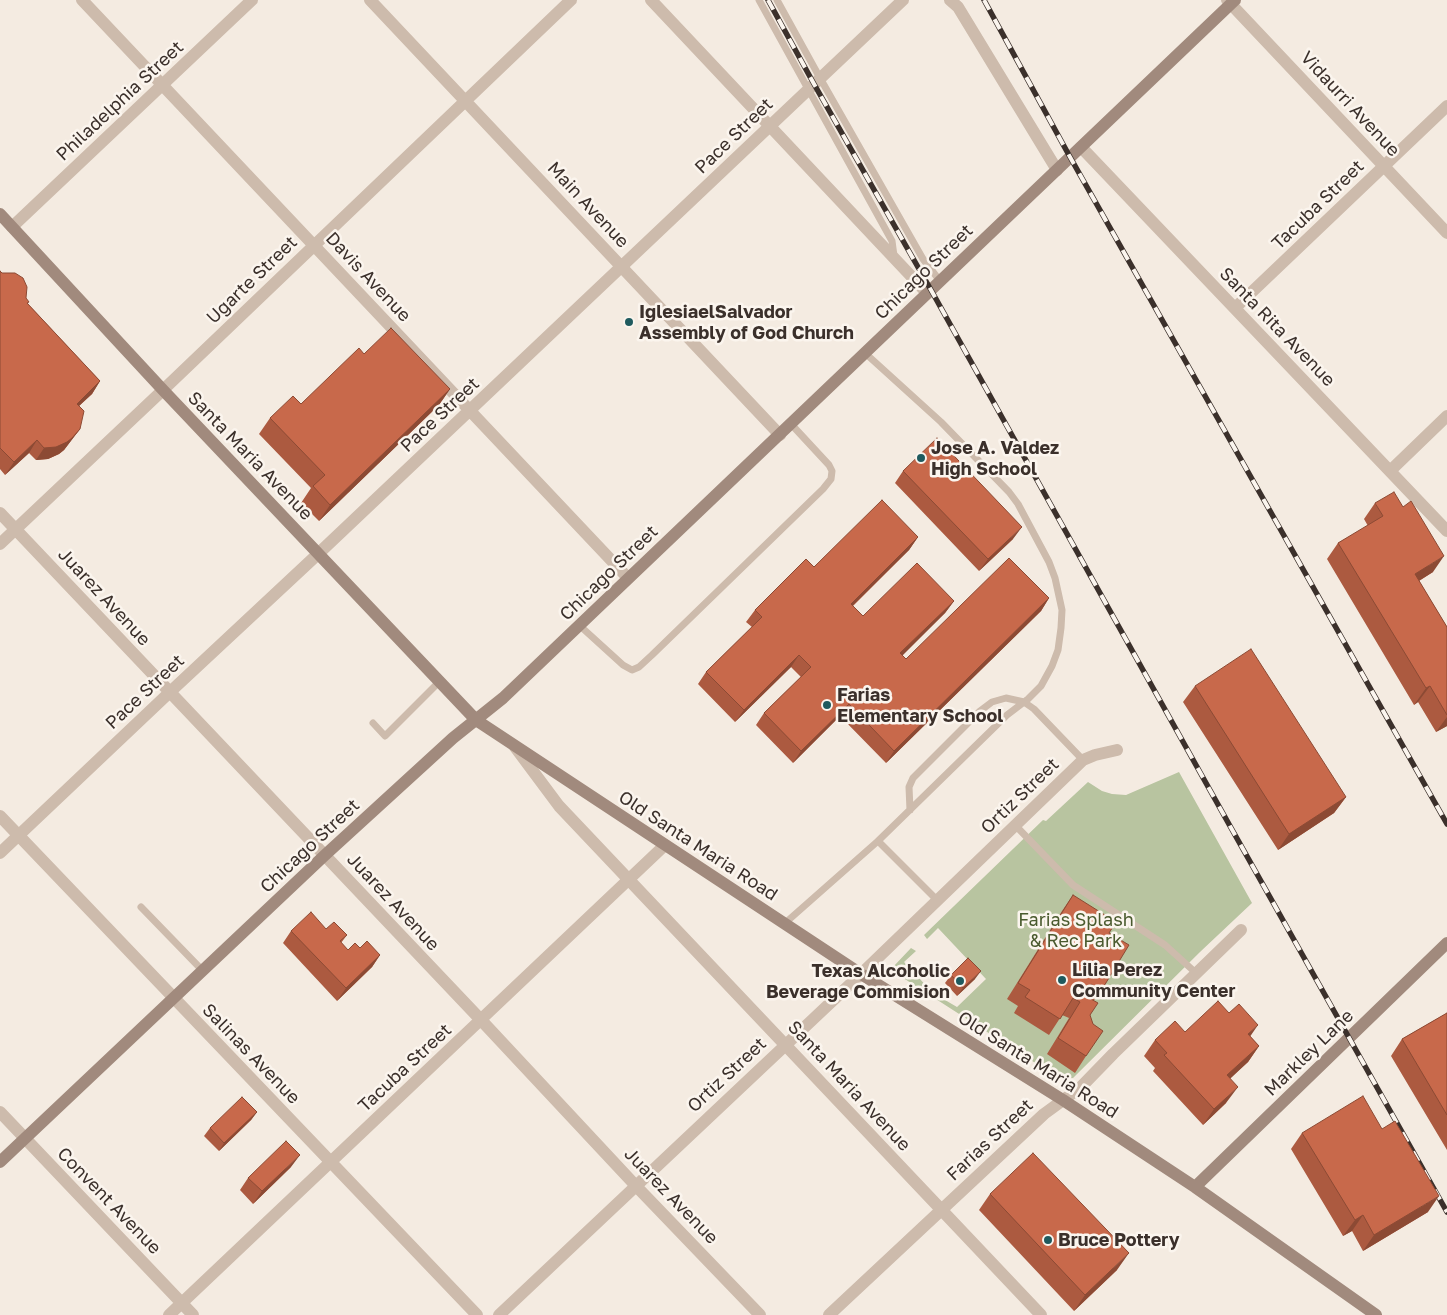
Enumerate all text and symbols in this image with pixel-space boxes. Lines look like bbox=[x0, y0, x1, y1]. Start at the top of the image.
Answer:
street label: Philadelphia Street bbox=[52, 37, 188, 165]
street label: Vidaurri Avenue bbox=[1296, 47, 1404, 161]
street label: Pace Street bbox=[691, 94, 777, 178]
street label: Tacuba Street bbox=[1268, 156, 1368, 254]
street label: Main Avenue bbox=[543, 158, 633, 252]
street label: Chicago Street bbox=[871, 220, 977, 324]
street label: Davis Avenue bbox=[321, 228, 415, 326]
street label: Ugarte Street bbox=[202, 232, 302, 328]
street label: Santa Rita Avenue bbox=[1215, 263, 1339, 391]
place label: IglesiaelSalvador Assembly of God Church bbox=[639, 301, 854, 344]
marker: IglesiaelSalvador Assembly of God Church bbox=[623, 316, 635, 328]
street label: Pace Street bbox=[396, 373, 484, 457]
street label: Santa Maria Avenue bbox=[183, 387, 317, 525]
place label: Jose A. Valdez High School bbox=[931, 437, 1059, 479]
marker: Jose A. Valdez High School bbox=[915, 452, 927, 464]
street label: Chicago Street bbox=[556, 521, 662, 625]
street label: Juarez Avenue bbox=[53, 544, 155, 650]
street label: Pace Street bbox=[101, 650, 189, 734]
place label: Farias Elementary School bbox=[837, 684, 1003, 726]
marker: Farias Elementary School bbox=[821, 699, 833, 711]
street label: Ortiz Street bbox=[977, 754, 1063, 838]
street label: Old Santa Maria Road bbox=[614, 787, 782, 905]
street label: Chicago Street bbox=[256, 795, 364, 897]
street label: Juarez Avenue bbox=[342, 849, 444, 955]
park label: Farias Splash & Rec Park bbox=[1018, 909, 1134, 952]
place label: Lilia Perez Community Center bbox=[1072, 959, 1235, 1002]
place label: Texas Alcoholic Beverage Commision bbox=[766, 960, 950, 1002]
marker: Lilia Perez Community Center bbox=[1056, 974, 1068, 986]
marker: Texas Alcoholic Beverage Commision bbox=[954, 975, 966, 987]
street label: Salinas Avenue bbox=[198, 999, 304, 1109]
street label: Markley Lane bbox=[1260, 1005, 1358, 1101]
street label: Old Santa Maria Road bbox=[954, 1007, 1122, 1123]
street label: Santa Maria Avenue bbox=[783, 1016, 915, 1156]
street label: Tacuba Street bbox=[354, 1019, 456, 1117]
street label: Ortiz Street bbox=[683, 1033, 771, 1117]
street label: Farias Street bbox=[942, 1095, 1038, 1185]
street label: Convent Avenue bbox=[53, 1143, 165, 1259]
street label: Juarez Avenue bbox=[620, 1143, 722, 1249]
place label: Bruce Pottery bbox=[1058, 1229, 1180, 1251]
marker: Bruce Pottery bbox=[1042, 1234, 1054, 1246]

